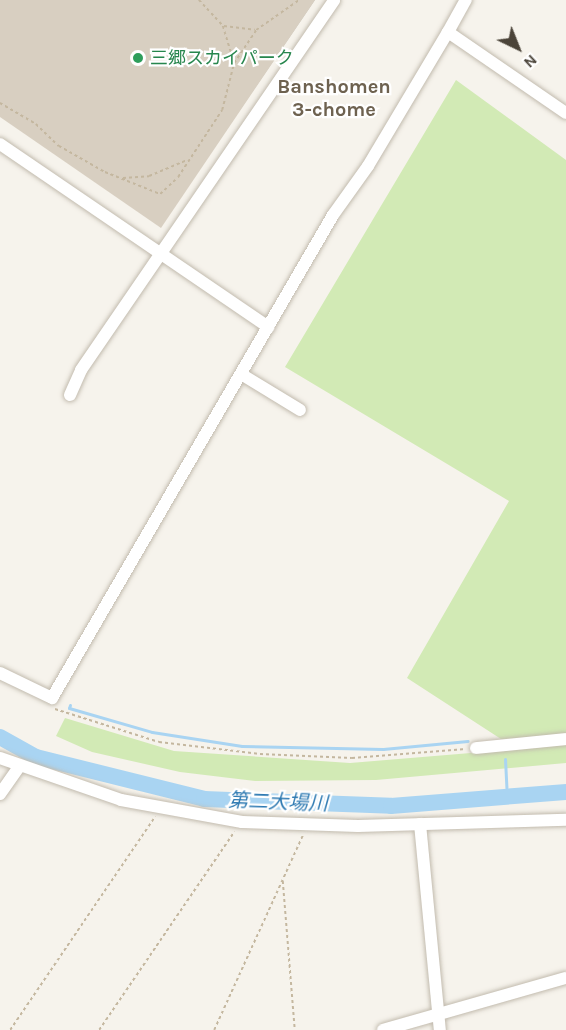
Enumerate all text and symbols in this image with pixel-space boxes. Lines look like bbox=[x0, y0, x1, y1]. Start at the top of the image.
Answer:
north arrow bbox=[488, 18, 548, 78]
place label: 三郷スカイパーク bbox=[150, 47, 294, 69]
marker: 三郷スカイパーク bbox=[131, 51, 145, 65]
text: N bbox=[520, 51, 541, 72]
district label: Banshomen 3-chome bbox=[277, 75, 391, 122]
water label: 第二大場川 bbox=[228, 788, 328, 816]

